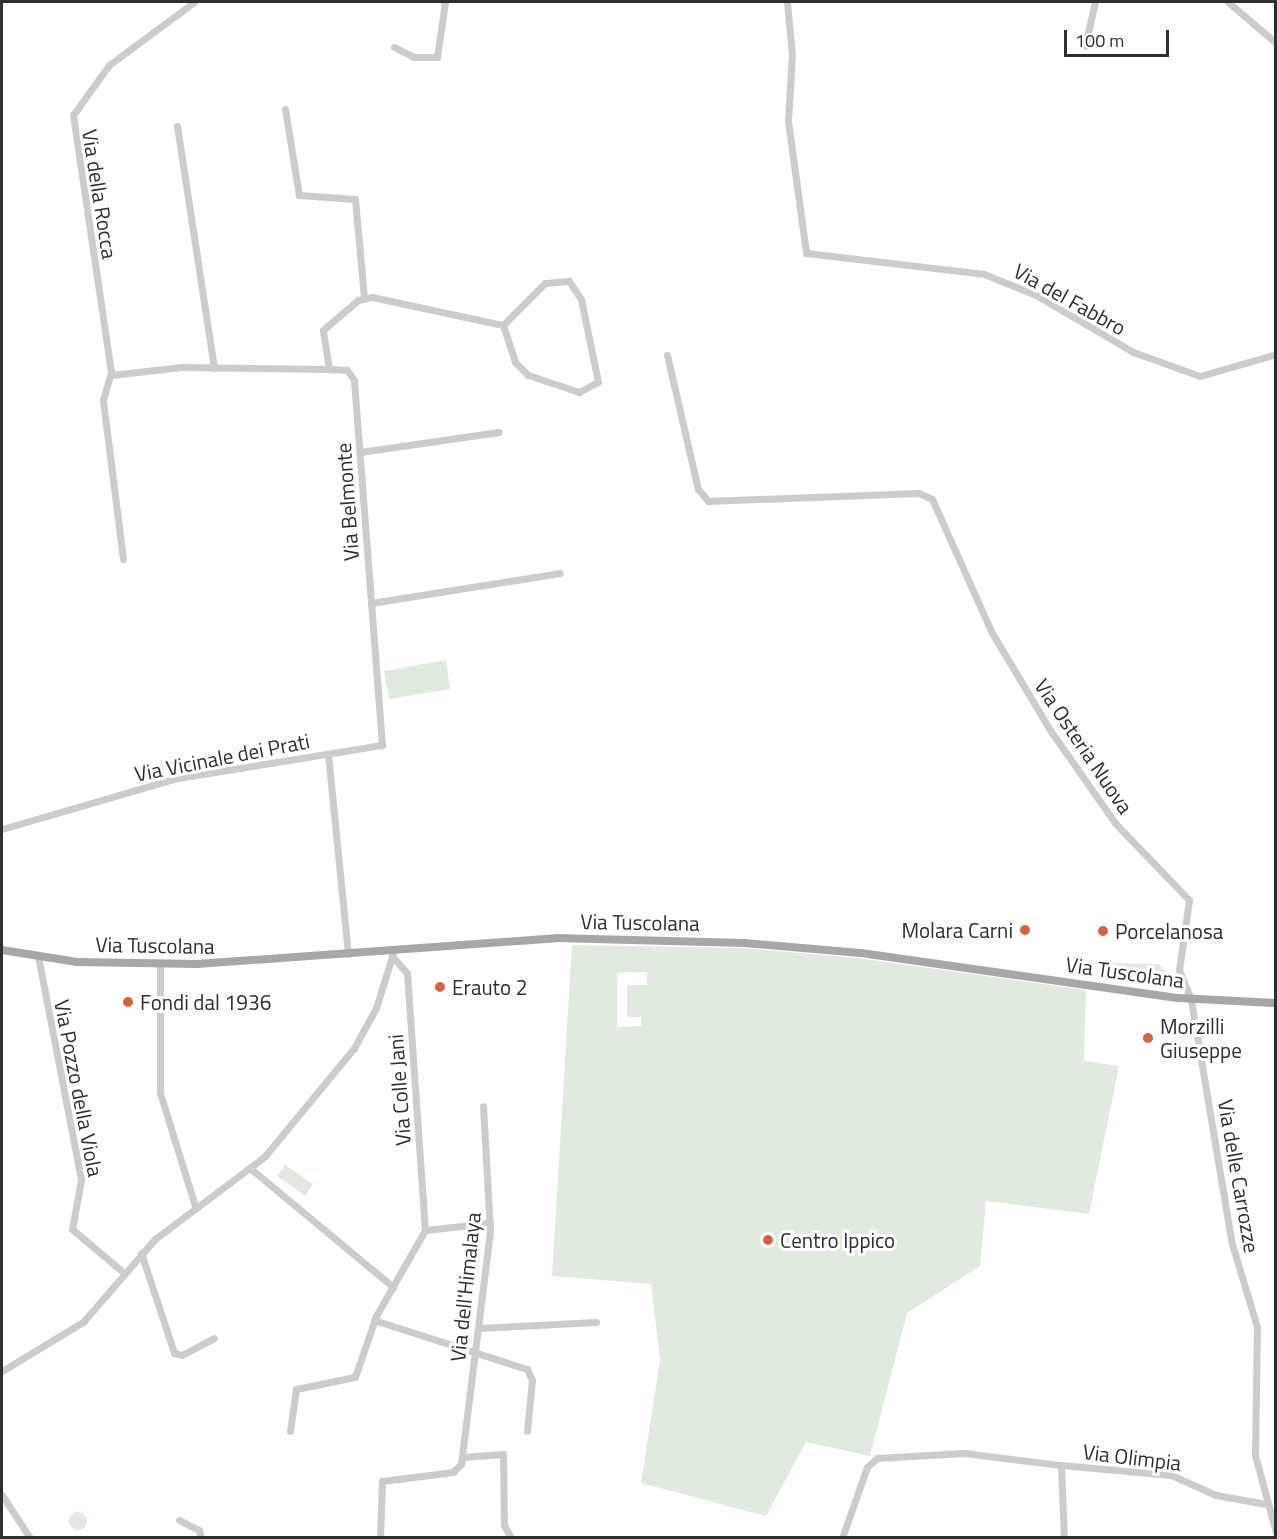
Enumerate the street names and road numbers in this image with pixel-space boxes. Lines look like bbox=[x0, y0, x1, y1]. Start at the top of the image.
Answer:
street label: Via della Rocca bbox=[77, 127, 123, 261]
street label: Via del Fabbro bbox=[1010, 258, 1130, 340]
street label: Via Belmonte bbox=[330, 442, 364, 562]
street label: Via Osteria Nuova bbox=[1030, 674, 1138, 818]
street label: Via Vicinale dei Prati bbox=[132, 728, 312, 786]
street label: Via Tuscolana bbox=[580, 908, 700, 936]
street label: Via Tuscolana bbox=[95, 931, 215, 959]
street label: Via Tuscolana bbox=[1064, 951, 1186, 993]
street label: Via Pozzo della Viola bbox=[49, 997, 109, 1179]
street label: Via Colle Jani bbox=[383, 1033, 415, 1147]
street label: Via delle Carrozze bbox=[1213, 1097, 1265, 1255]
street label: Via dell'Himalaya bbox=[445, 1211, 485, 1363]
street label: Via Olimpia bbox=[1081, 1438, 1183, 1476]

